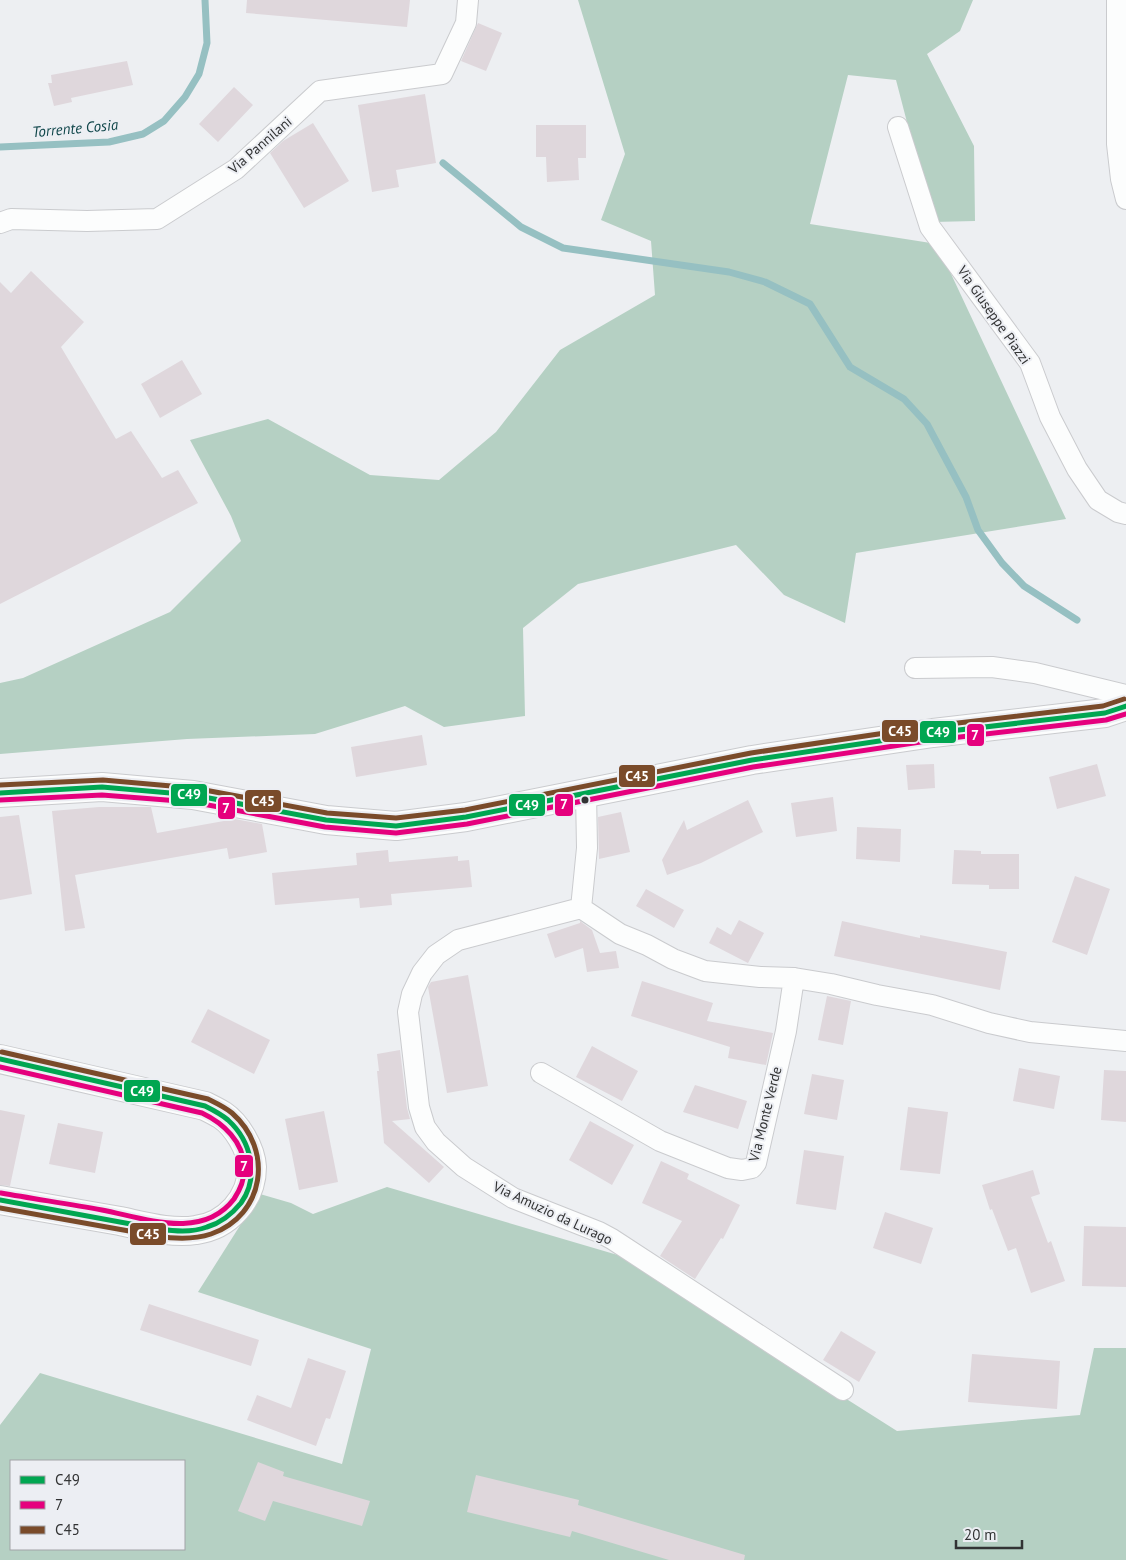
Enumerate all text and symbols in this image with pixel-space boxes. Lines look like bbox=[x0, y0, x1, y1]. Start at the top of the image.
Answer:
street label: Via Pannilani bbox=[224, 113, 295, 178]
water label: Torrente Cosia bbox=[31, 115, 119, 141]
street label: Via Giuseppe Piazzi bbox=[953, 261, 1035, 368]
line badge: C45 bbox=[881, 719, 919, 743]
line badge: C49 bbox=[919, 720, 957, 744]
text: C45 bbox=[888, 722, 912, 740]
text: C49 bbox=[926, 723, 950, 741]
line badge: 7 bbox=[966, 723, 985, 747]
text: 7 bbox=[971, 726, 979, 744]
line badge: C45 bbox=[618, 764, 656, 788]
text: C45 bbox=[625, 767, 649, 785]
line badge: C49 bbox=[170, 783, 208, 807]
text: C49 bbox=[177, 785, 201, 803]
line badge: C45 bbox=[244, 789, 282, 813]
text: C45 bbox=[251, 792, 275, 810]
line badge: C49 bbox=[508, 793, 546, 817]
line badge: 7 bbox=[554, 793, 574, 817]
text: 7 bbox=[560, 795, 568, 813]
unlabelled marker bbox=[580, 795, 590, 805]
line badge: 7 bbox=[217, 796, 236, 820]
text: C49 bbox=[515, 796, 539, 814]
text: 7 bbox=[222, 799, 230, 817]
street label: Via Monte Verde bbox=[744, 1065, 786, 1164]
line badge: C49 bbox=[123, 1079, 161, 1103]
text: C49 bbox=[130, 1082, 154, 1100]
line badge: 7 bbox=[234, 1154, 254, 1178]
text: 7 bbox=[240, 1157, 248, 1175]
street label: Via Amuzio da Lurago bbox=[489, 1177, 616, 1249]
line badge: C45 bbox=[129, 1222, 167, 1246]
text: C45 bbox=[136, 1225, 160, 1243]
legend bbox=[10, 1460, 185, 1550]
text: C49 bbox=[55, 1470, 80, 1489]
text: 7 bbox=[55, 1495, 63, 1514]
scale bar bbox=[956, 1518, 1022, 1550]
text: C45 bbox=[55, 1520, 80, 1539]
text: 20 m bbox=[964, 1525, 997, 1544]

